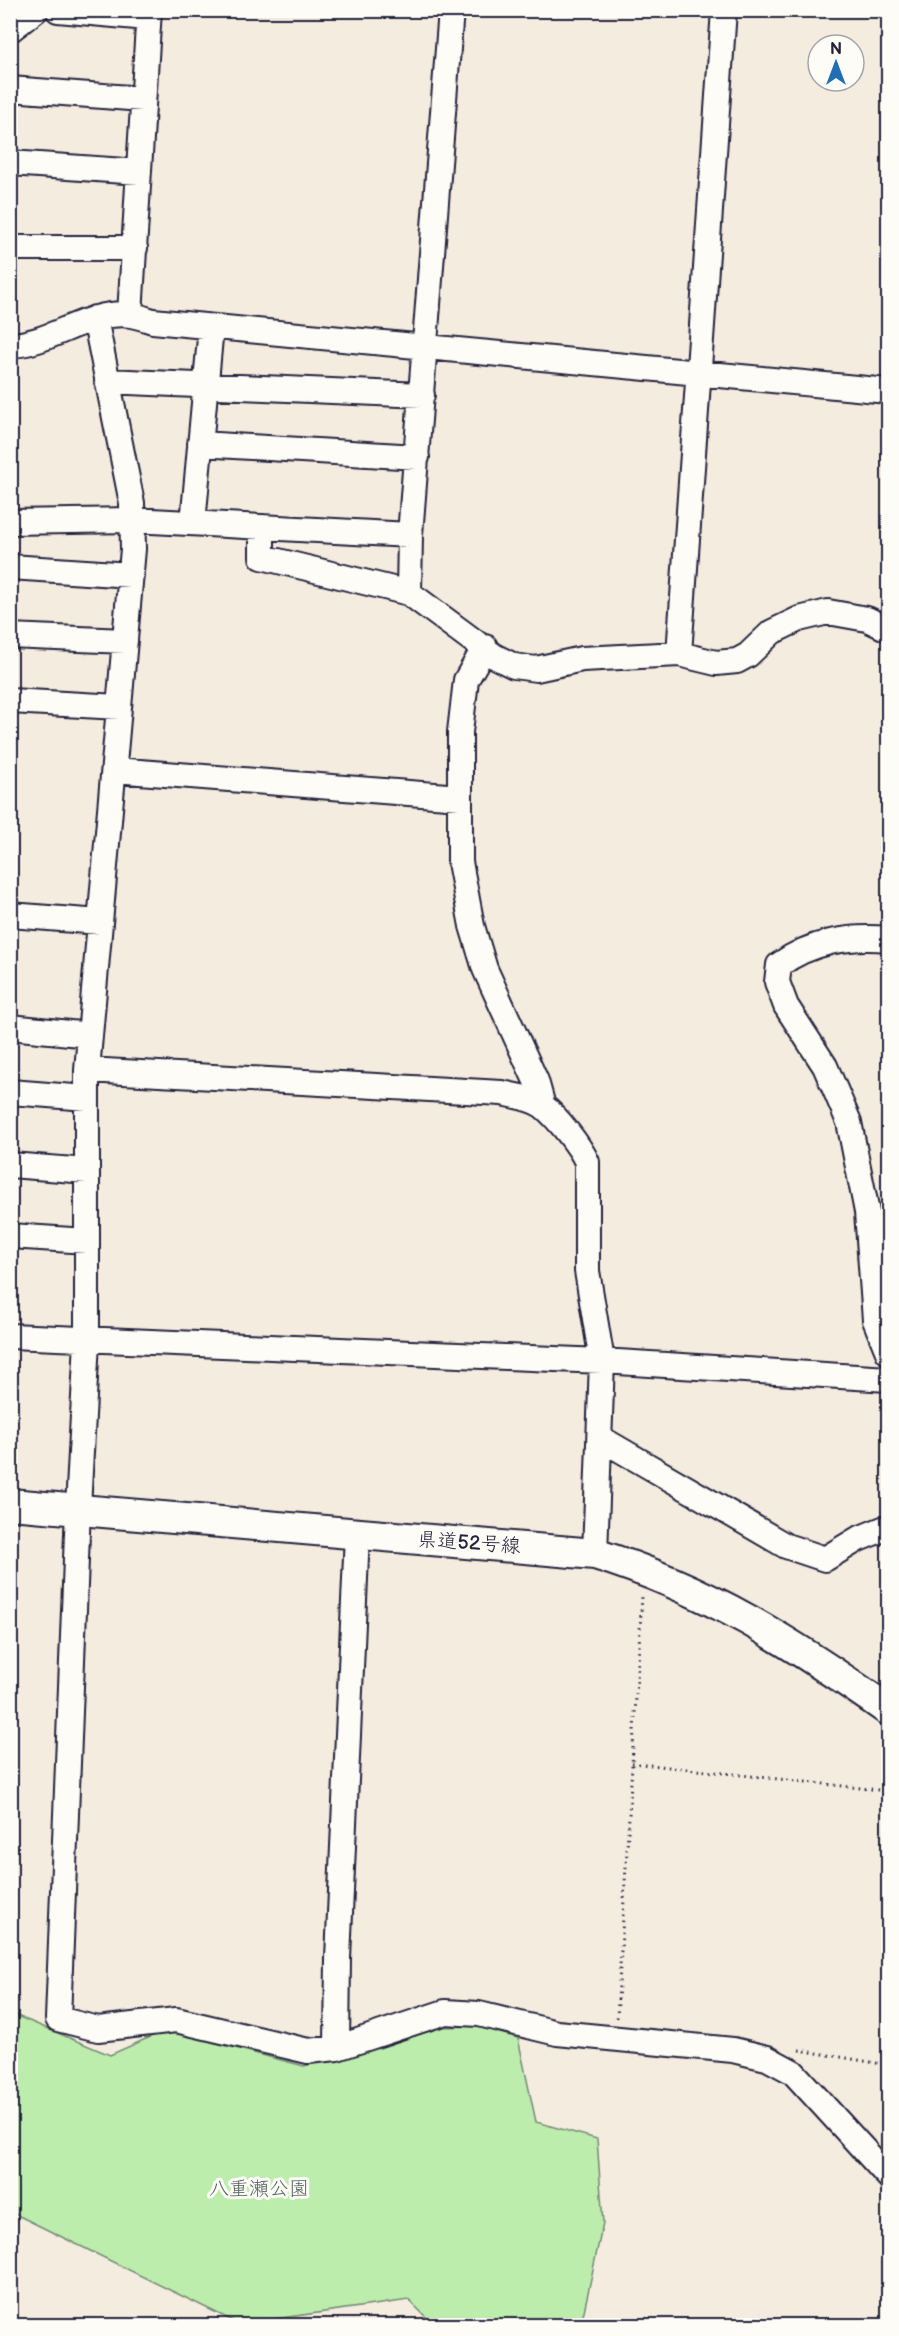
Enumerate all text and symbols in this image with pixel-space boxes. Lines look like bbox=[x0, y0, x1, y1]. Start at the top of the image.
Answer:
north arrow bbox=[806, 33, 866, 93]
text: N bbox=[830, 40, 842, 59]
street label: 県道52号線 bbox=[417, 1527, 521, 1559]
park label: 八重瀬公園 bbox=[209, 2177, 309, 2201]

